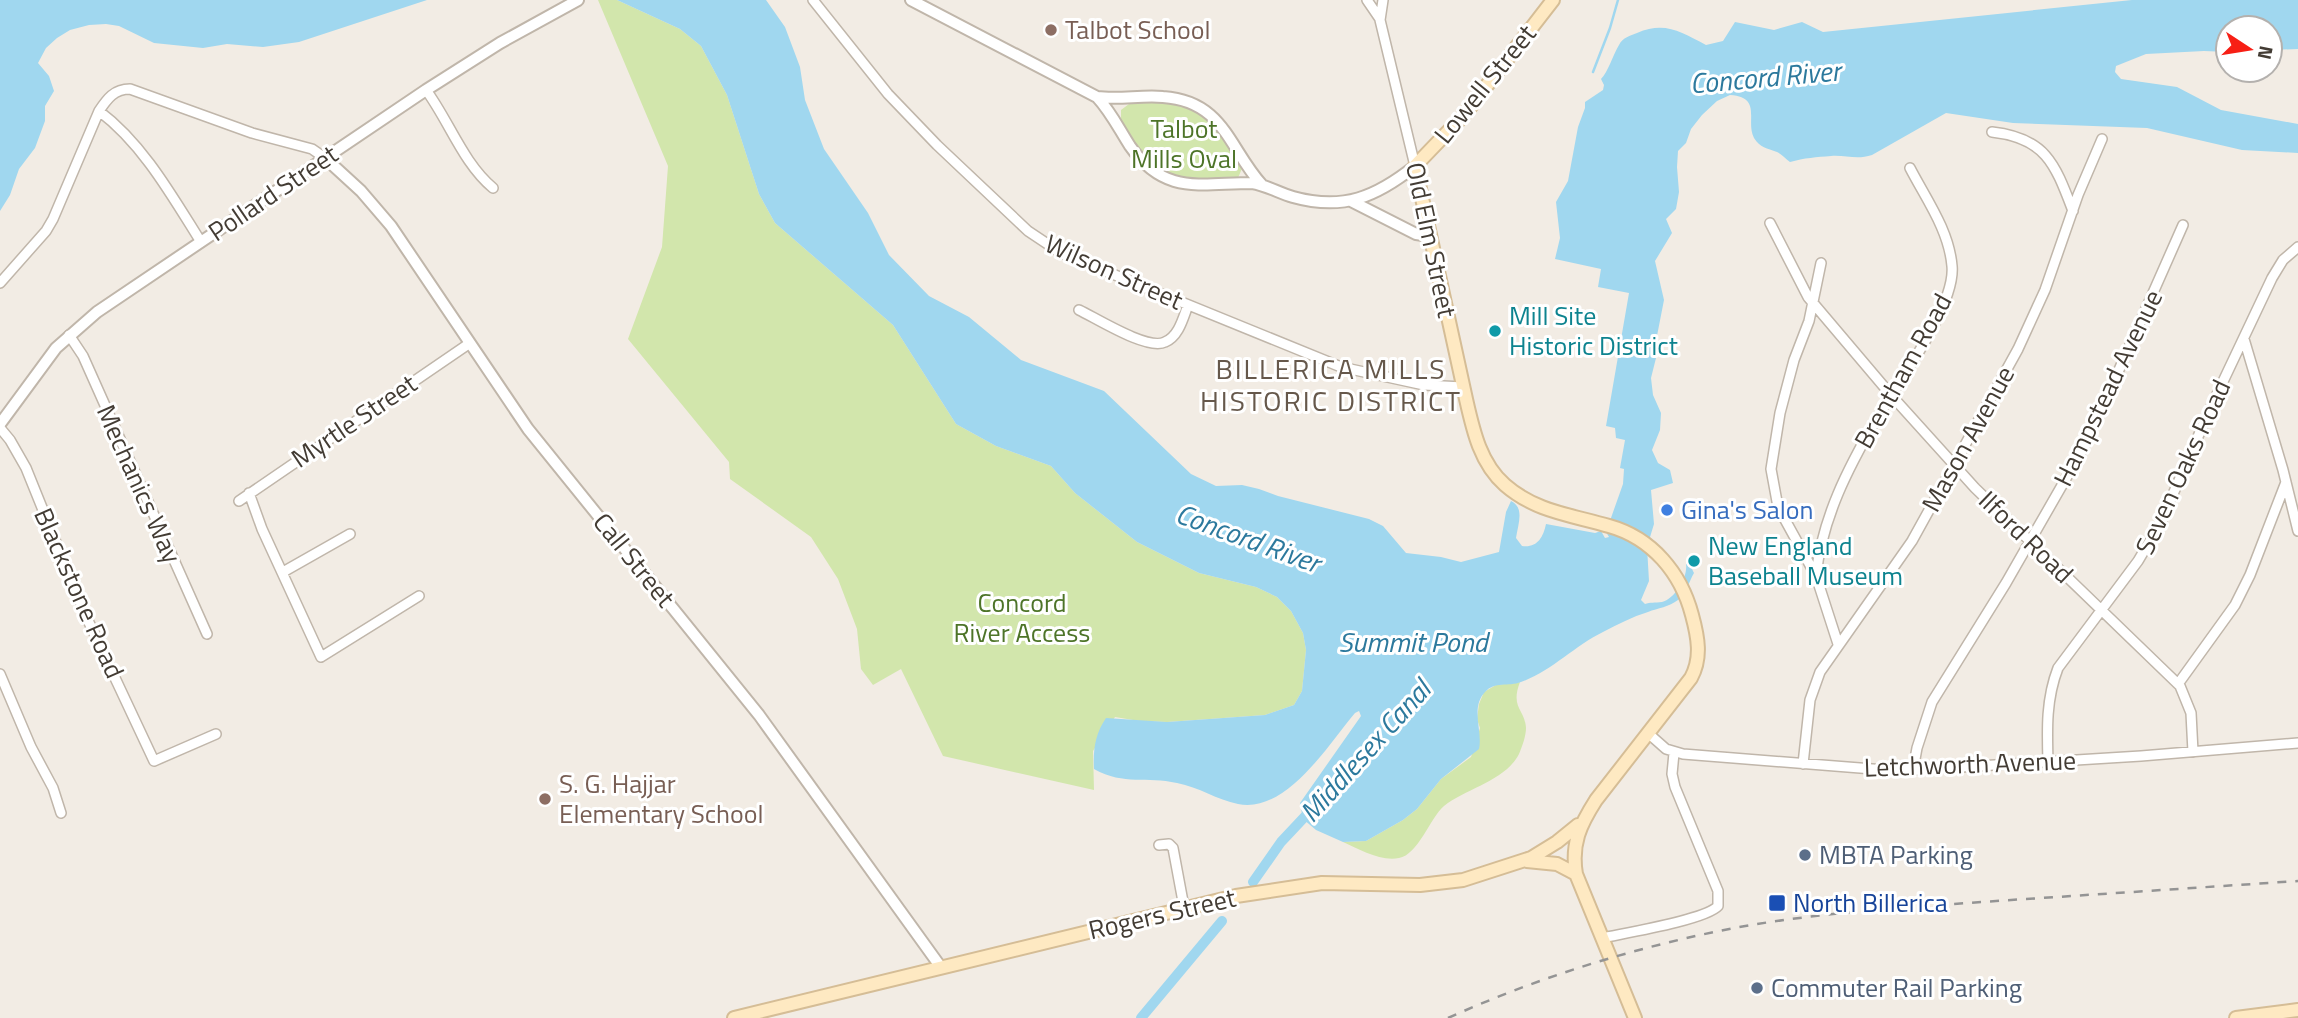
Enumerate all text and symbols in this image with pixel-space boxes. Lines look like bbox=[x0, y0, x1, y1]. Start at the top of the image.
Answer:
place label: Talbot School bbox=[1065, 10, 1210, 49]
north arrow bbox=[2214, 14, 2284, 84]
street label: Lowell Street bbox=[1424, 16, 1545, 152]
marker: Talbot School bbox=[1043, 22, 1059, 38]
text: N bbox=[2251, 43, 2282, 62]
water label: Concord River bbox=[1688, 48, 1845, 104]
park label: Talbot Mills Oval bbox=[1131, 109, 1237, 178]
street label: Pollard Street bbox=[200, 135, 345, 250]
street label: Old Elm Street bbox=[1396, 159, 1467, 321]
street label: Wilson Street bbox=[1039, 224, 1189, 319]
street label: Hampstead Avenue bbox=[2043, 283, 2172, 493]
street label: Brentham Road bbox=[1844, 286, 1961, 455]
place label: Mill Site Historic District bbox=[1509, 296, 1678, 365]
marker: Mill Site Historic District bbox=[1487, 323, 1503, 339]
district label: BILLERICA MILLS HISTORIC DISTRICT bbox=[1200, 347, 1462, 422]
street label: Mason Avenue bbox=[1911, 359, 2024, 519]
street label: Myrtle Street bbox=[283, 364, 424, 477]
street label: Seven Oaks Road bbox=[2125, 373, 2240, 561]
street label: Mechanics Way bbox=[87, 398, 192, 569]
street label: Ilford Road bbox=[1970, 481, 2083, 592]
place label: Gina's Salon bbox=[1681, 490, 1814, 529]
water label: Concord River bbox=[1170, 492, 1329, 585]
street label: Blackstone Road bbox=[24, 501, 134, 684]
marker: Gina's Salon bbox=[1659, 502, 1675, 518]
street label: Call Street bbox=[584, 504, 685, 615]
place label: New England Baseball Museum bbox=[1708, 526, 1903, 595]
marker: New England Baseball Museum bbox=[1686, 553, 1702, 569]
park label: Concord River Access bbox=[954, 583, 1090, 652]
water label: Summit Pond bbox=[1338, 620, 1491, 663]
water label: Middlesex Canal bbox=[1289, 667, 1443, 832]
street label: Letchworth Avenue bbox=[1863, 740, 2077, 787]
place label: S. G. Hajjar Elementary School bbox=[559, 764, 764, 833]
marker: S. G. Hajjar Elementary School bbox=[537, 791, 553, 807]
place label: MBTA Parking bbox=[1819, 835, 1973, 874]
marker: MBTA Parking bbox=[1797, 847, 1813, 863]
street label: Rogers Street bbox=[1084, 878, 1239, 949]
place label: North Billerica bbox=[1793, 883, 1948, 922]
marker: North Billerica bbox=[1767, 893, 1787, 913]
place label: Commuter Rail Parking bbox=[1771, 968, 2022, 1007]
marker: Commuter Rail Parking bbox=[1749, 980, 1765, 996]

